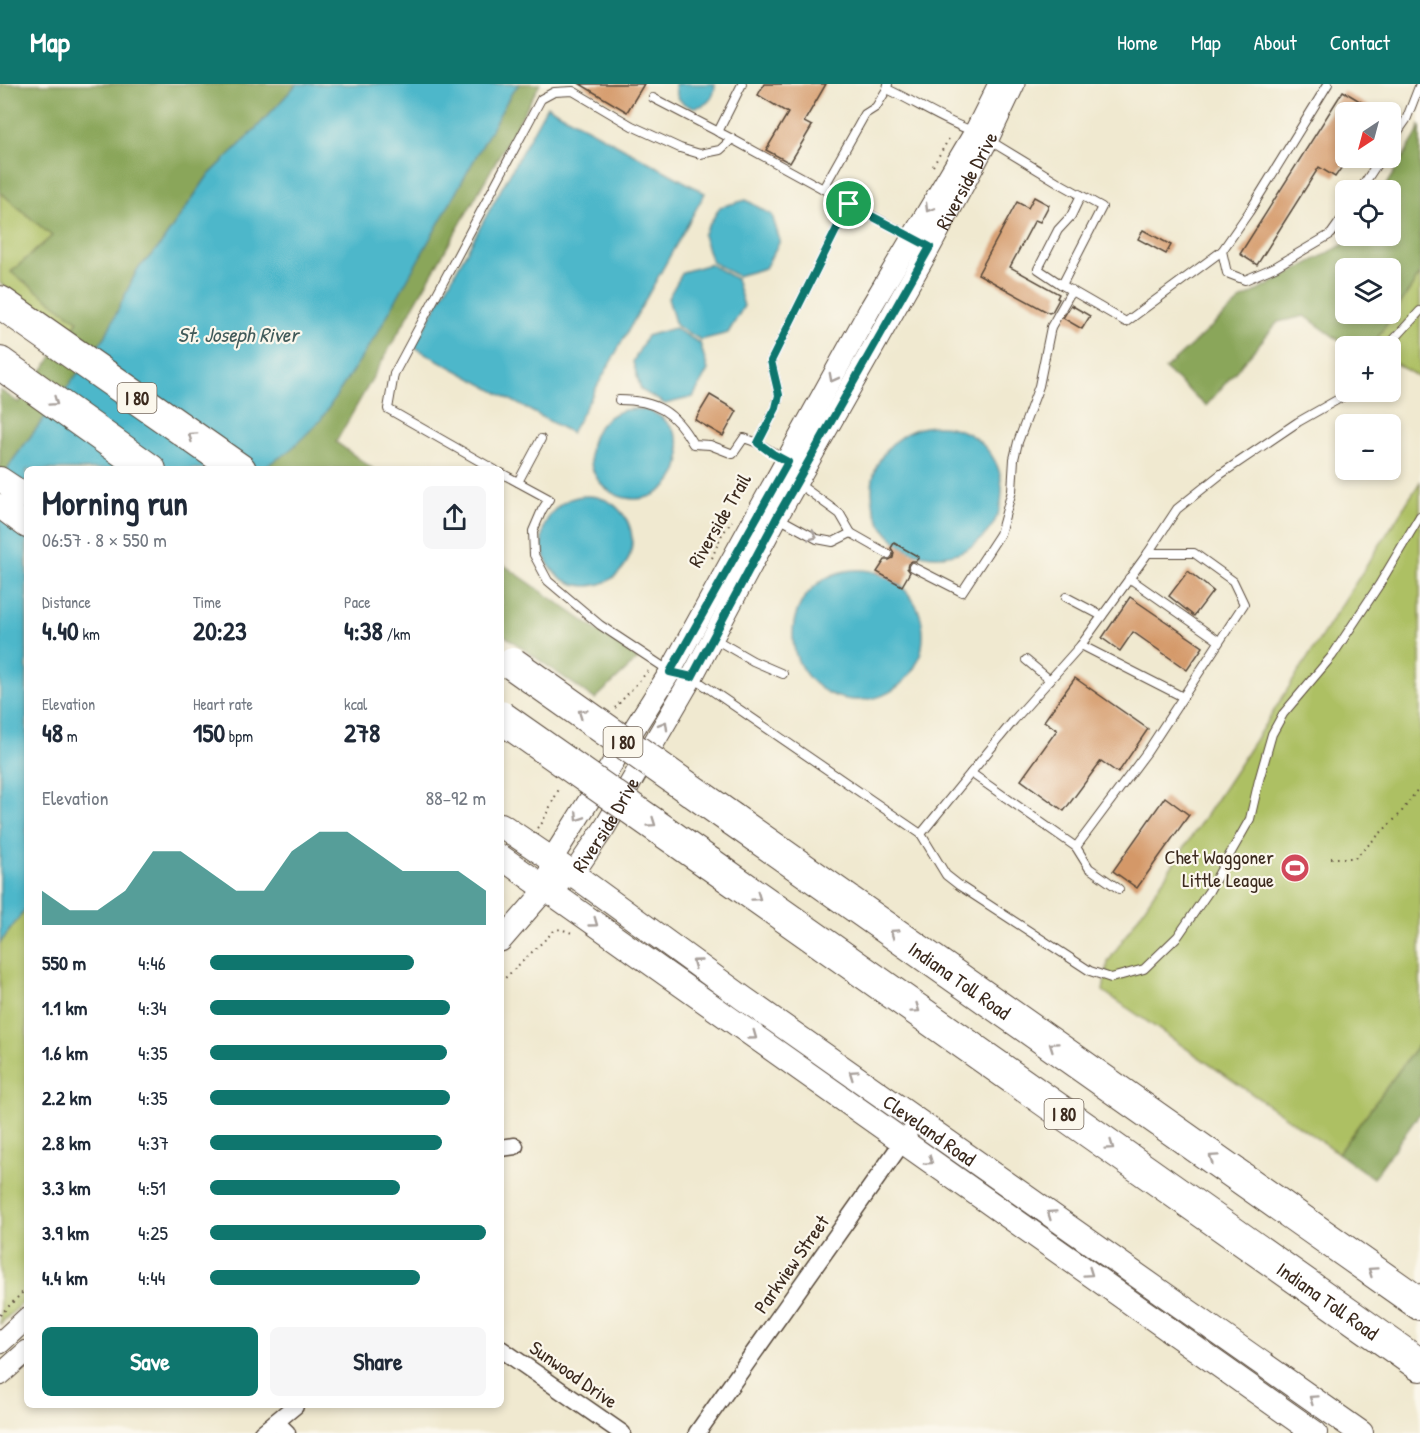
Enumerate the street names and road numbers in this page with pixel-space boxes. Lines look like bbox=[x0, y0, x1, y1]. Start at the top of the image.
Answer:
street label: Riverside Drive bbox=[928, 127, 1003, 234]
road number: I 80 bbox=[118, 383, 156, 413]
street label: Riverside Trail bbox=[681, 467, 757, 572]
road number: I 80 bbox=[604, 727, 642, 757]
street label: Riverside Drive bbox=[565, 772, 645, 877]
street label: Indiana Toll Road bbox=[904, 934, 1017, 1025]
street label: Cleveland Road bbox=[878, 1087, 982, 1172]
road number: I 80 bbox=[1044, 1099, 1084, 1129]
street label: Parkview Street bbox=[747, 1209, 835, 1319]
street label: Indiana Toll Road bbox=[1272, 1255, 1385, 1346]
street label: Sunwood Drive bbox=[525, 1334, 623, 1414]

